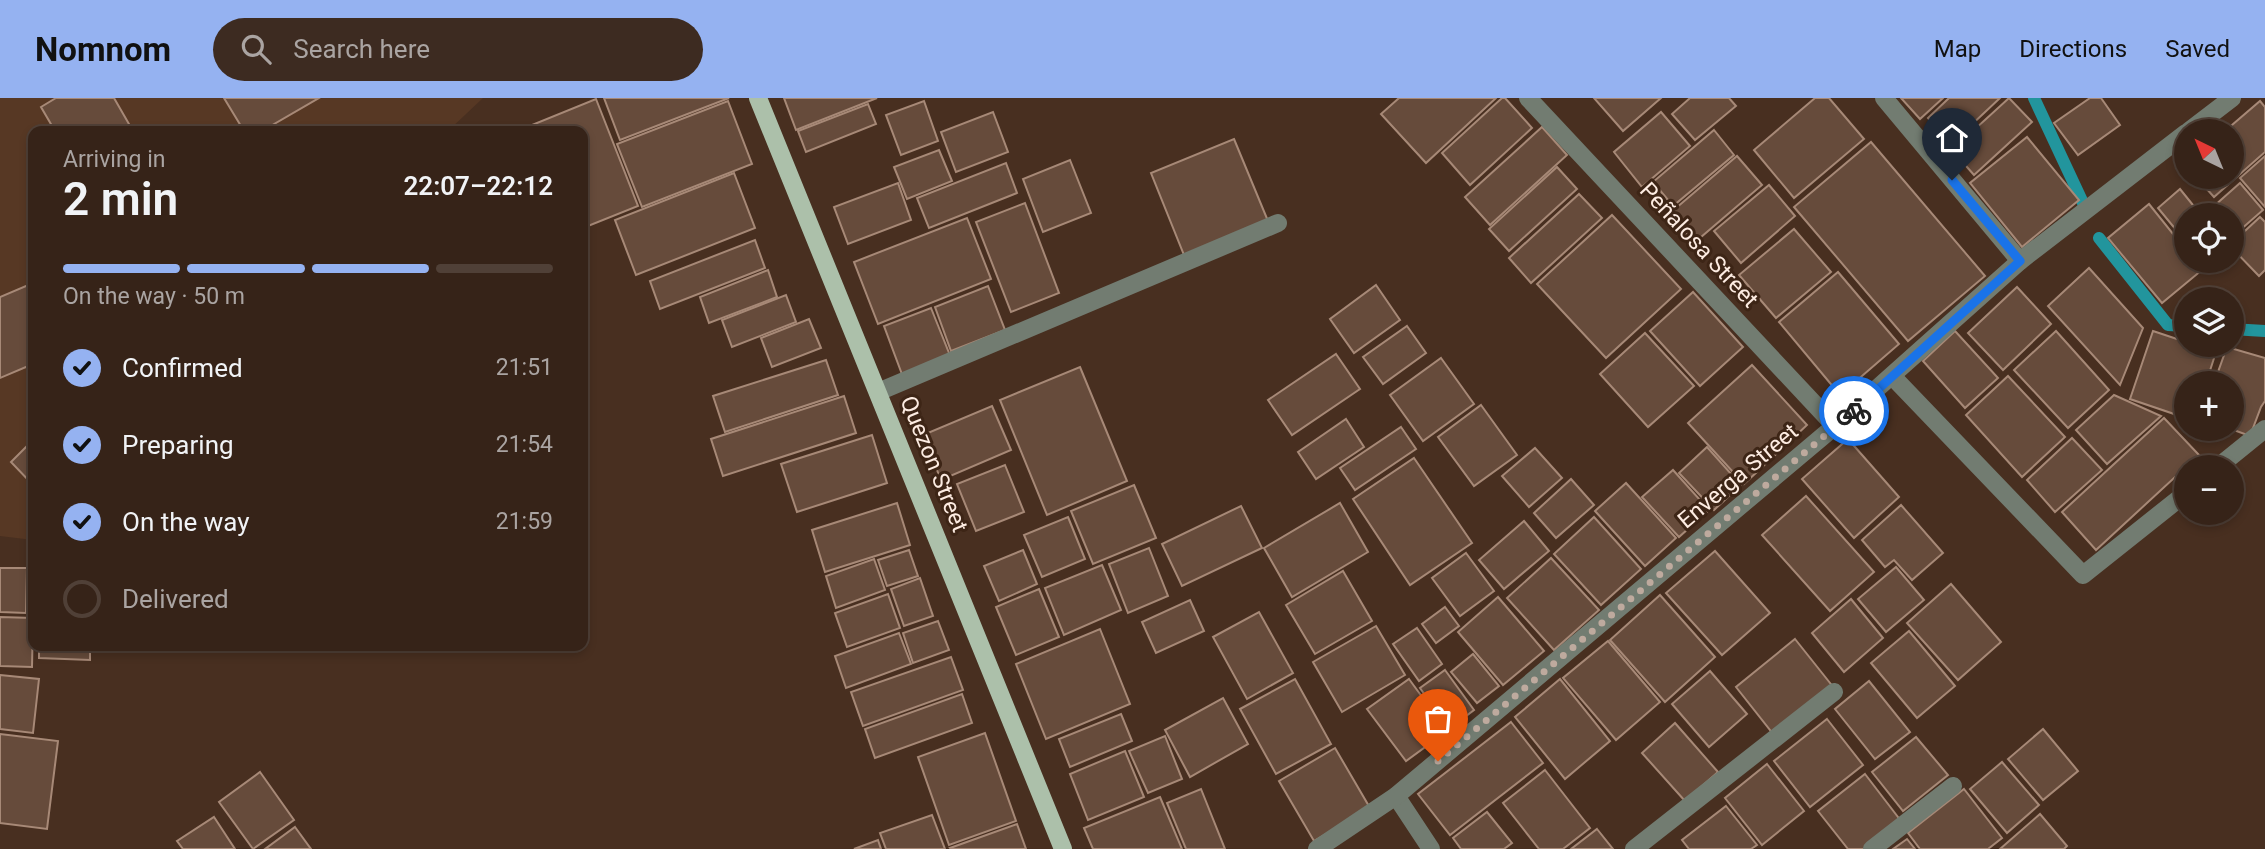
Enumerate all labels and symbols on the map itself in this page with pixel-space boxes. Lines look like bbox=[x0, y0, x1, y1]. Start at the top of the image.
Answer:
pin bbox=[1922, 108, 1982, 180]
north arrow bbox=[2174, 119, 2244, 189]
street label: Peñalosa Street bbox=[1634, 177, 1764, 313]
courier bbox=[1819, 376, 1889, 446]
street label: Quezon Street bbox=[894, 392, 974, 536]
street label: Enverga Street bbox=[1672, 418, 1804, 534]
pin bbox=[1408, 689, 1468, 761]

